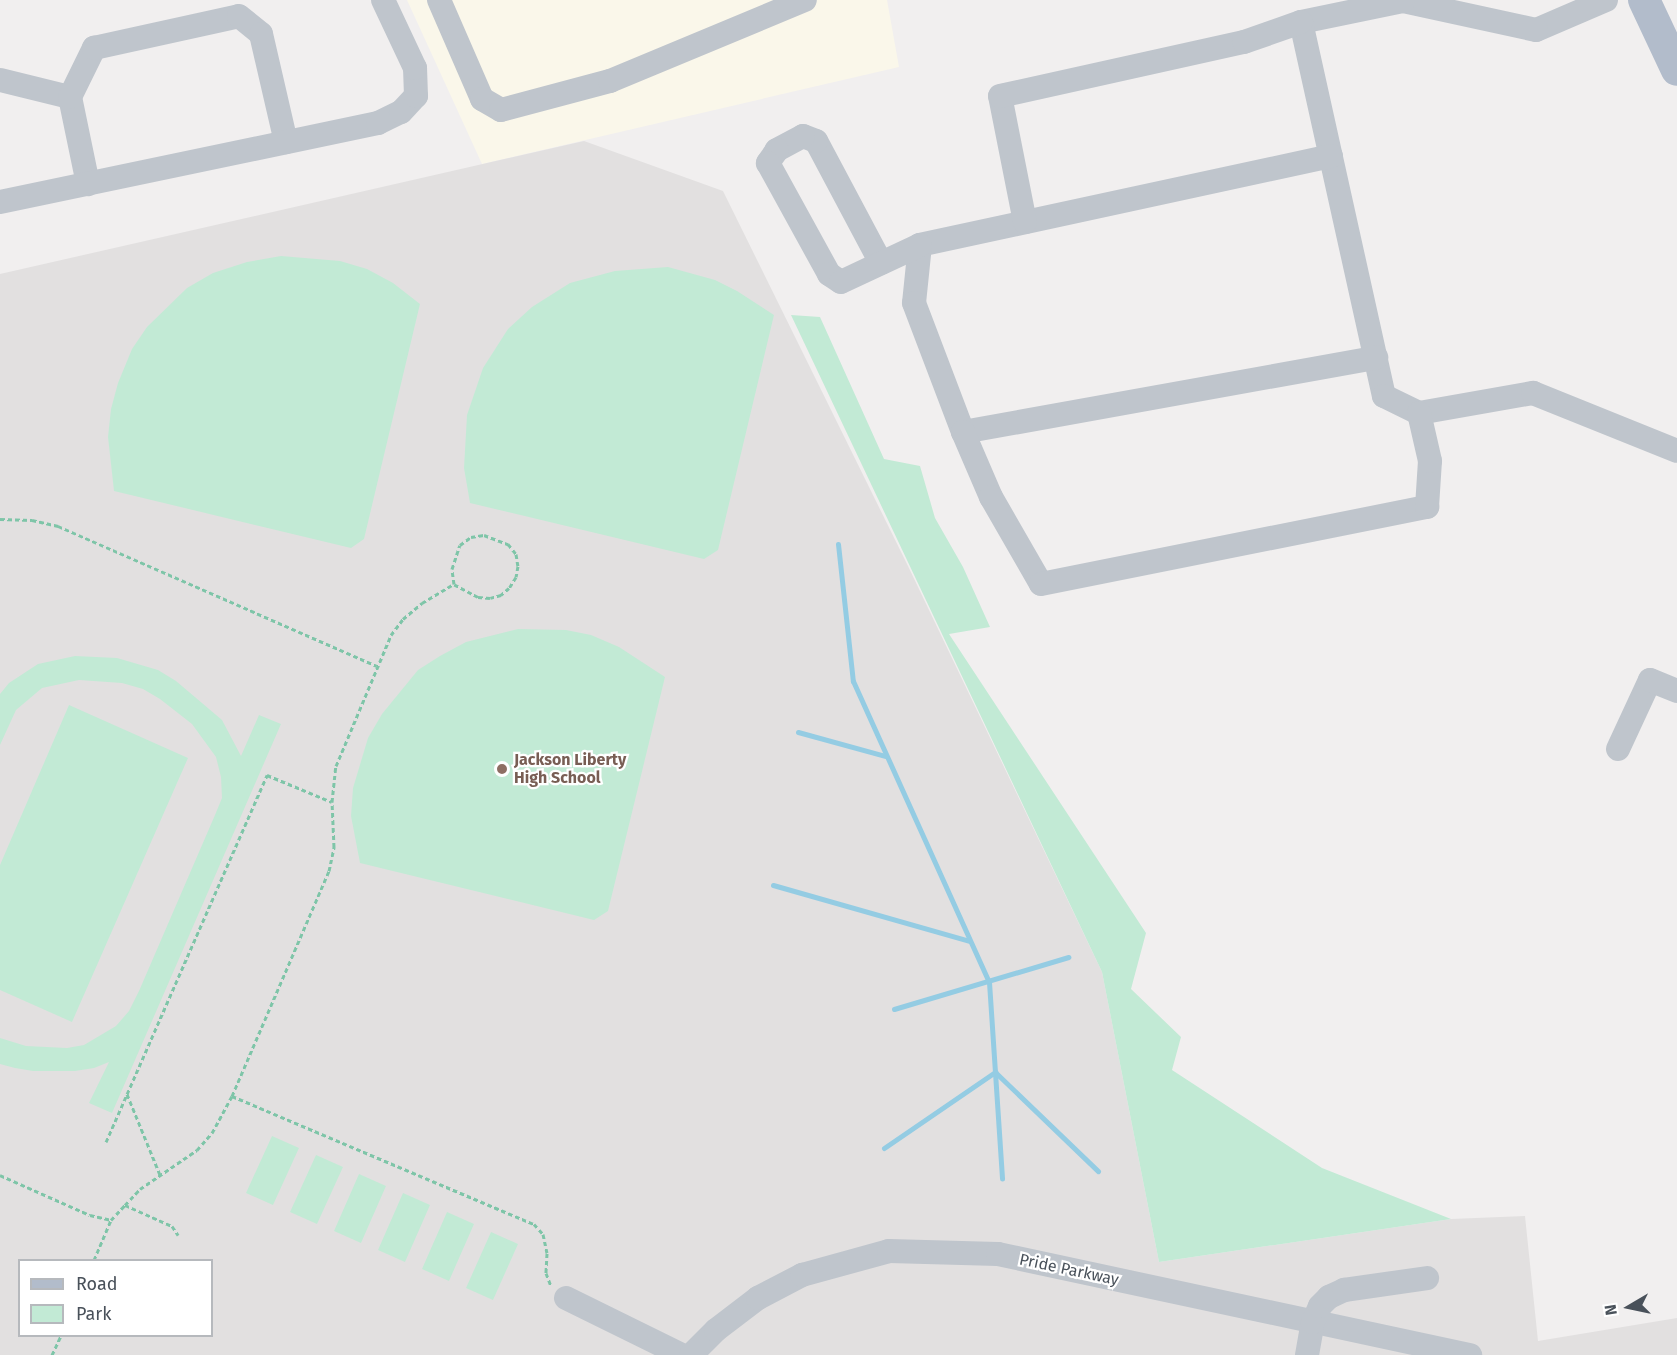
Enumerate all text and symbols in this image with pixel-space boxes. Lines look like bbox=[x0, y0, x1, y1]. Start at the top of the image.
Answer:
place label: Jackson Liberty High School bbox=[514, 750, 626, 788]
marker: Jackson Liberty High School bbox=[495, 762, 509, 776]
street label: Pride Parkway bbox=[1017, 1250, 1121, 1290]
legend bbox=[18, 1259, 213, 1337]
text: Road bbox=[76, 1273, 118, 1295]
north arrow bbox=[1599, 1277, 1659, 1337]
text: Park bbox=[76, 1303, 111, 1325]
text: N bbox=[1601, 1303, 1621, 1317]

